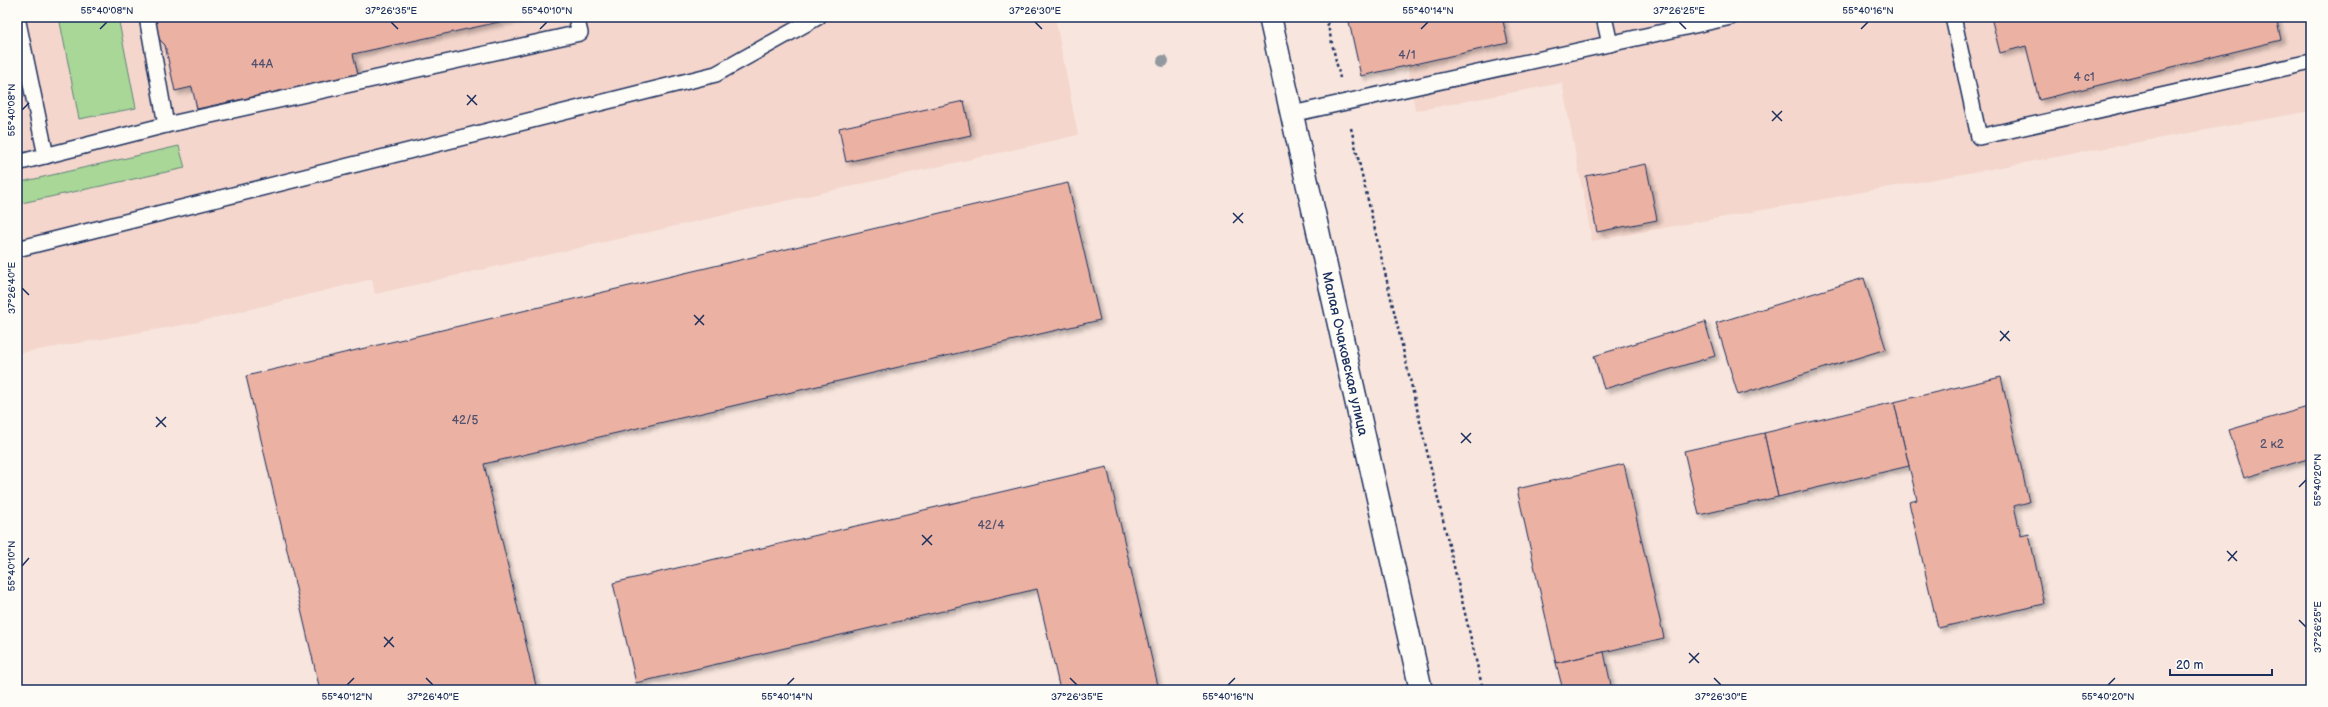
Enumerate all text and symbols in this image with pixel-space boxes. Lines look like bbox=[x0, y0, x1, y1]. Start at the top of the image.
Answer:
text: 55°40'08"N bbox=[80, 5, 134, 17]
text: 37°26'35"E bbox=[365, 5, 417, 17]
text: 55°40'10"N bbox=[521, 5, 573, 17]
text: 37°26'30"E bbox=[1009, 5, 1062, 17]
text: 55°40'14"N bbox=[1402, 5, 1454, 17]
text: 37°26'25"E bbox=[1653, 5, 1705, 17]
text: 55°40'16"N bbox=[1842, 5, 1894, 17]
house number: 4/1 bbox=[1398, 48, 1416, 63]
house number: 44А bbox=[251, 57, 274, 72]
house number: 4 с1 bbox=[2073, 70, 2095, 85]
text: 55°40'08"N bbox=[6, 83, 18, 137]
text: 37°26'40"E bbox=[6, 261, 18, 314]
street label: Малая Очаковская улица bbox=[1318, 270, 1372, 438]
house number: 42/5 bbox=[452, 413, 478, 428]
house number: 2 к2 bbox=[2260, 437, 2284, 452]
text: 55°40'20"N bbox=[2312, 453, 2324, 507]
house number: 42/4 bbox=[977, 518, 1005, 533]
text: 55°40'10"N bbox=[6, 540, 18, 592]
text: 37°26'25"E bbox=[2312, 601, 2324, 653]
scale bar bbox=[2170, 651, 2272, 677]
text: 20 m bbox=[2176, 658, 2203, 673]
text: 55°40'12"N bbox=[321, 691, 373, 703]
text: 37°26'40"E bbox=[407, 691, 460, 703]
text: 55°40'14"N bbox=[761, 691, 813, 703]
text: 37°26'35"E bbox=[1051, 691, 1103, 703]
text: 55°40'16"N bbox=[1202, 691, 1254, 703]
text: 37°26'30"E bbox=[1695, 691, 1748, 703]
text: 55°40'20"N bbox=[2081, 691, 2135, 703]

